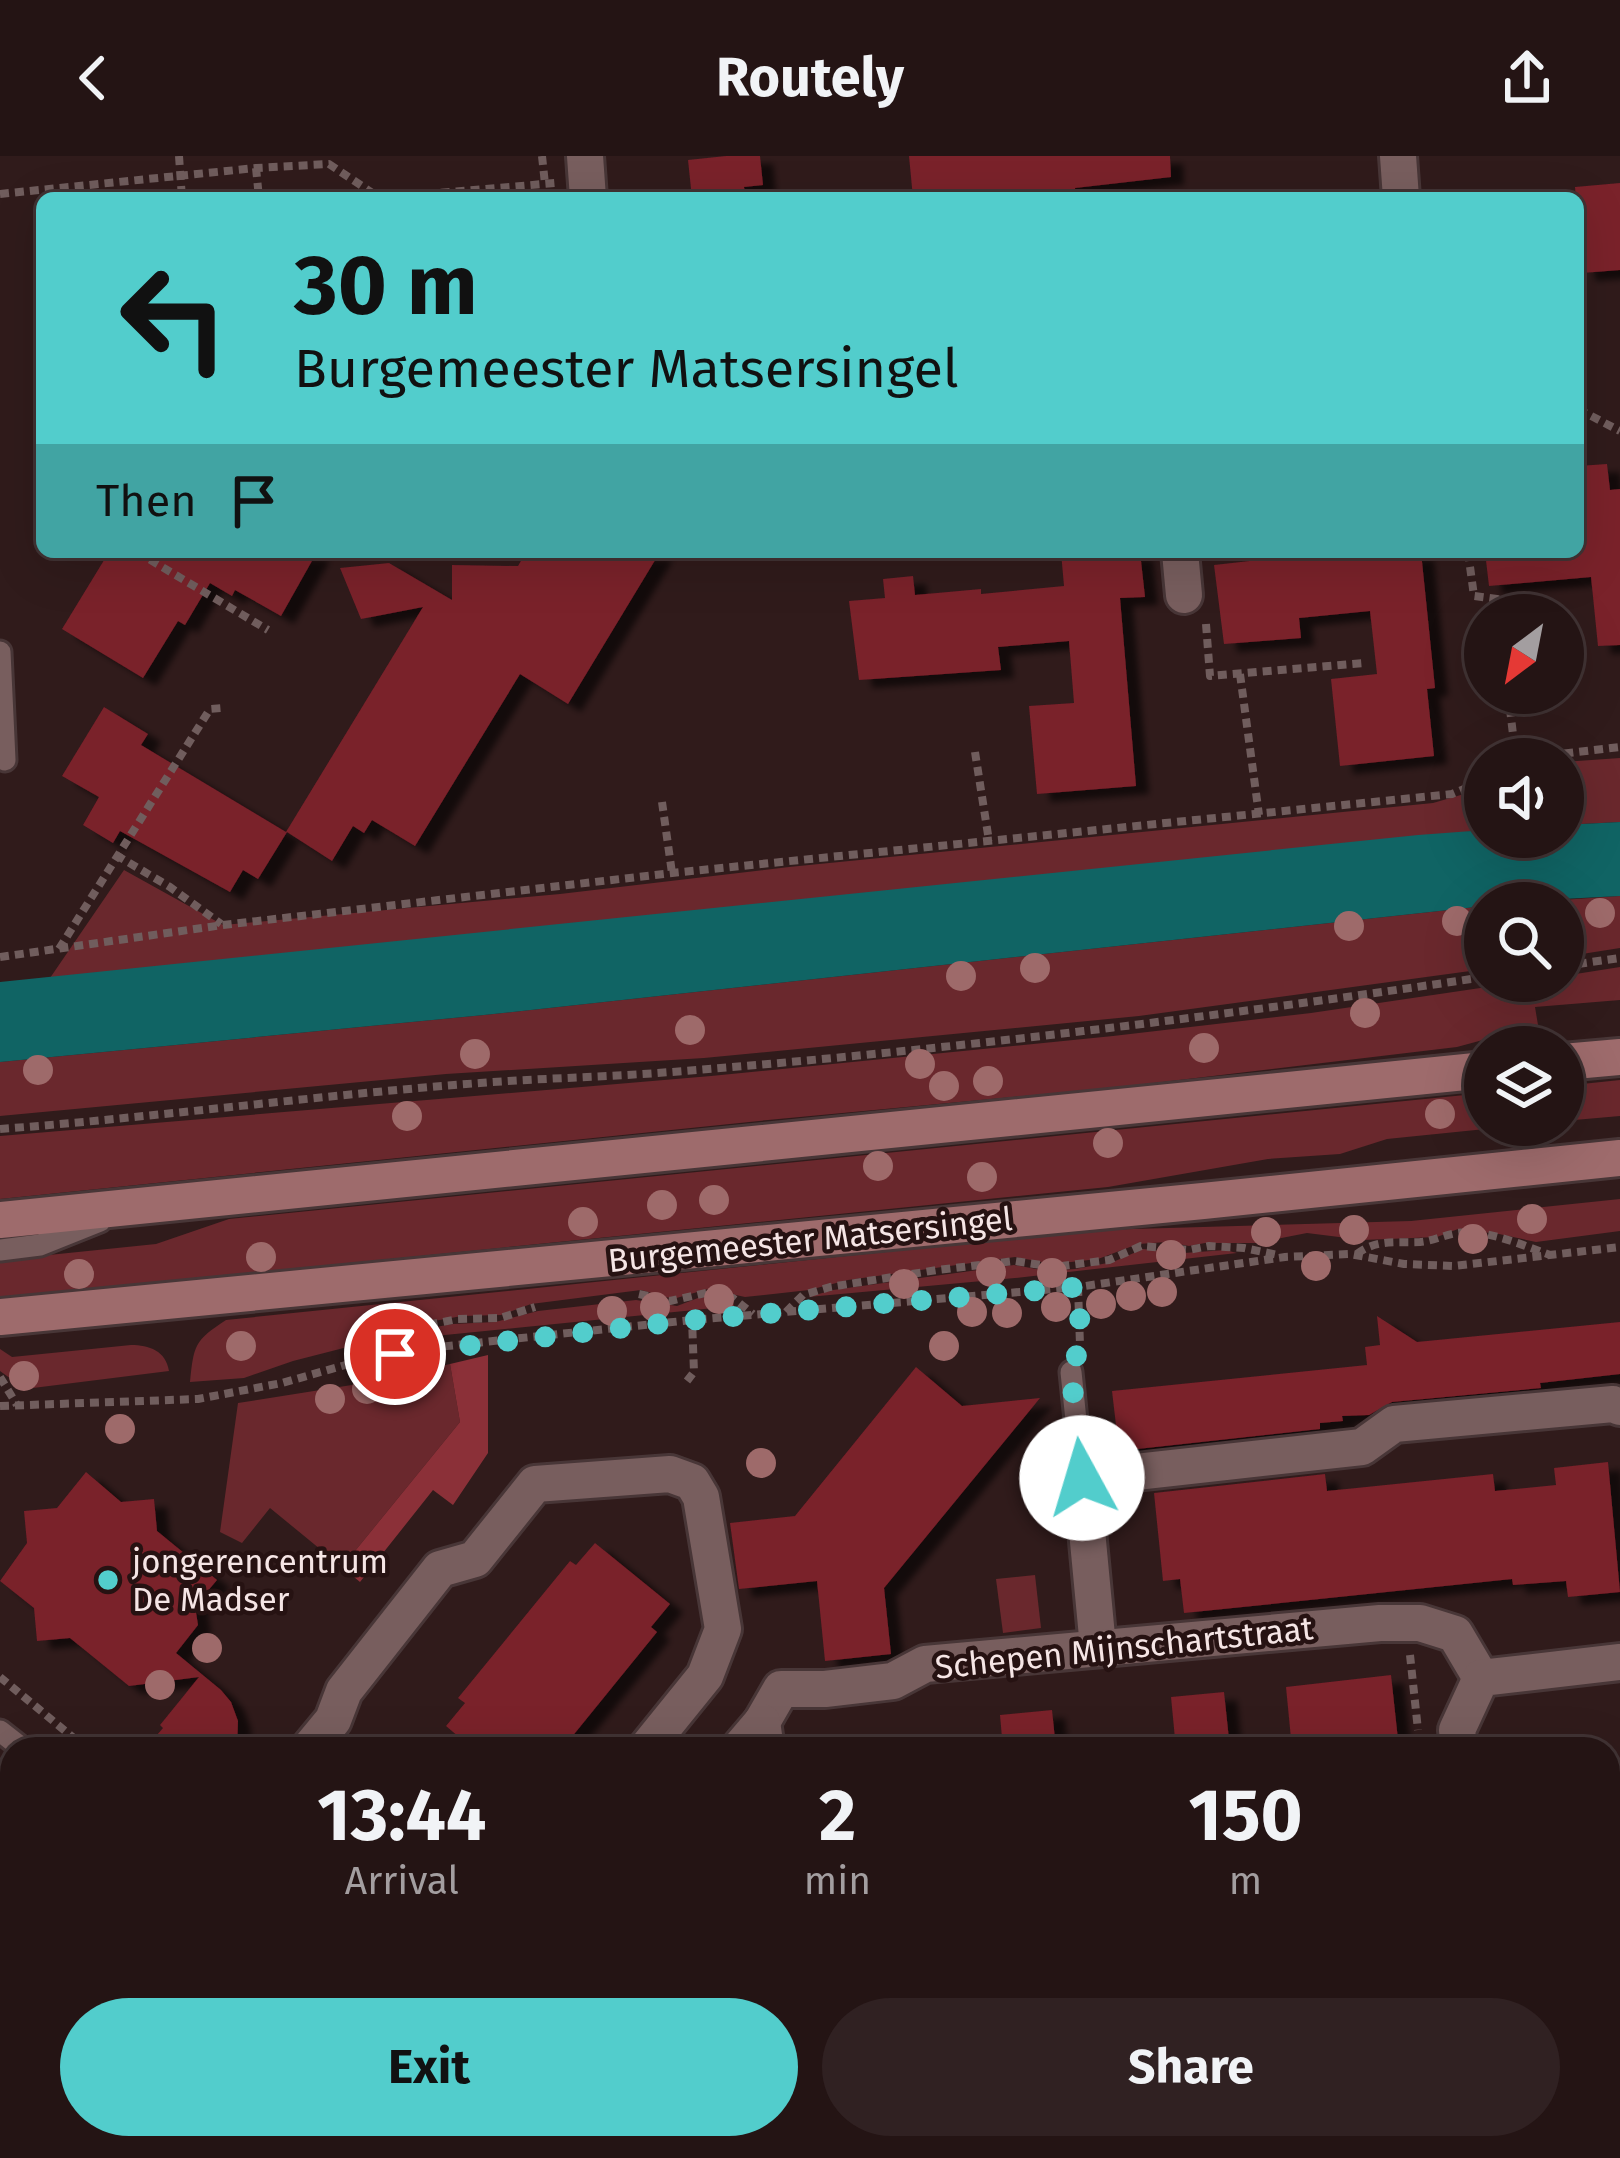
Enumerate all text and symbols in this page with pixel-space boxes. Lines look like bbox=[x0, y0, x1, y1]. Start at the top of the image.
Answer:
icon: back bbox=[60, 45, 126, 111]
icon: share bbox=[1494, 45, 1560, 111]
text: Routely bbox=[716, 46, 904, 110]
text: 30 m bbox=[294, 235, 478, 336]
icon: left bbox=[96, 240, 252, 396]
text: Burgemeester Matsersingel bbox=[294, 337, 959, 401]
icon: arrive bbox=[221, 468, 287, 534]
text: Then bbox=[96, 474, 197, 528]
north arrow bbox=[1464, 594, 1584, 714]
map controls bbox=[1464, 594, 1584, 1146]
button: sound bbox=[1464, 738, 1584, 858]
button: search bbox=[1464, 882, 1584, 1002]
button: layers bbox=[1464, 1026, 1584, 1146]
street label: Burgemeester Matsersingel bbox=[606, 1199, 1015, 1281]
pin bbox=[344, 1303, 446, 1405]
icon: arrive bbox=[362, 1321, 428, 1387]
position arrow bbox=[1019, 1415, 1145, 1541]
place label: jongerencentrum De Madser bbox=[131, 1542, 388, 1620]
marker: jongerencentrum De Madser bbox=[95, 1567, 121, 1593]
street label: Schepen Mijnschartstraat bbox=[933, 1608, 1315, 1688]
text: 13:44 bbox=[317, 1773, 487, 1859]
text: 2 bbox=[819, 1773, 856, 1859]
text: 150 bbox=[1189, 1773, 1303, 1859]
text: Arrival bbox=[345, 1858, 459, 1904]
text: min bbox=[804, 1858, 871, 1904]
text: m bbox=[1229, 1858, 1262, 1904]
button: Exit bbox=[60, 1998, 798, 2136]
button: Share bbox=[822, 1998, 1560, 2136]

